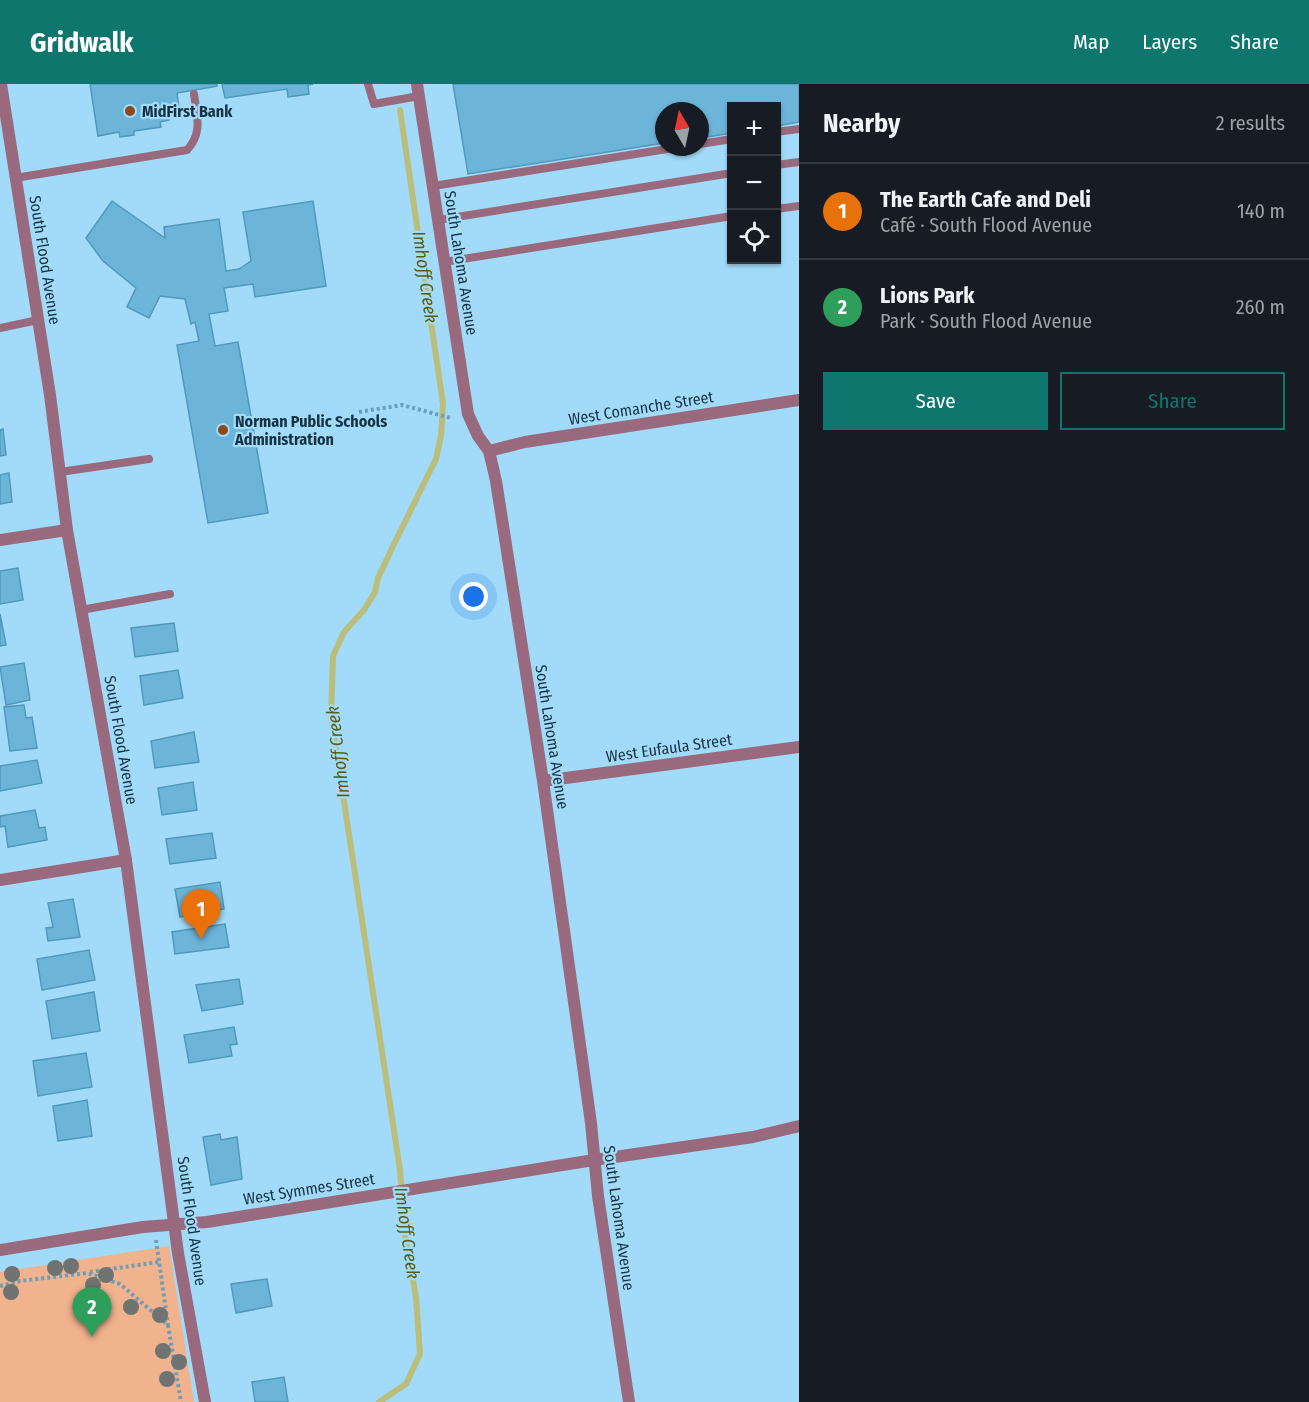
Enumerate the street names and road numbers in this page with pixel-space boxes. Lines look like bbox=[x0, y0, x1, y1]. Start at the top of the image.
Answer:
street label: South Lahoma Avenue bbox=[440, 190, 482, 337]
street label: South Flood Avenue bbox=[25, 194, 65, 326]
street label: West Comanche Street bbox=[567, 387, 716, 429]
street label: South Lahoma Avenue bbox=[531, 664, 573, 811]
street label: South Flood Avenue bbox=[100, 674, 142, 806]
street label: West Eufaula Street bbox=[605, 730, 734, 766]
street label: South Lahoma Avenue bbox=[599, 1144, 639, 1292]
street label: South Flood Avenue bbox=[174, 1155, 210, 1287]
street label: West Symmes Street bbox=[242, 1169, 377, 1209]

